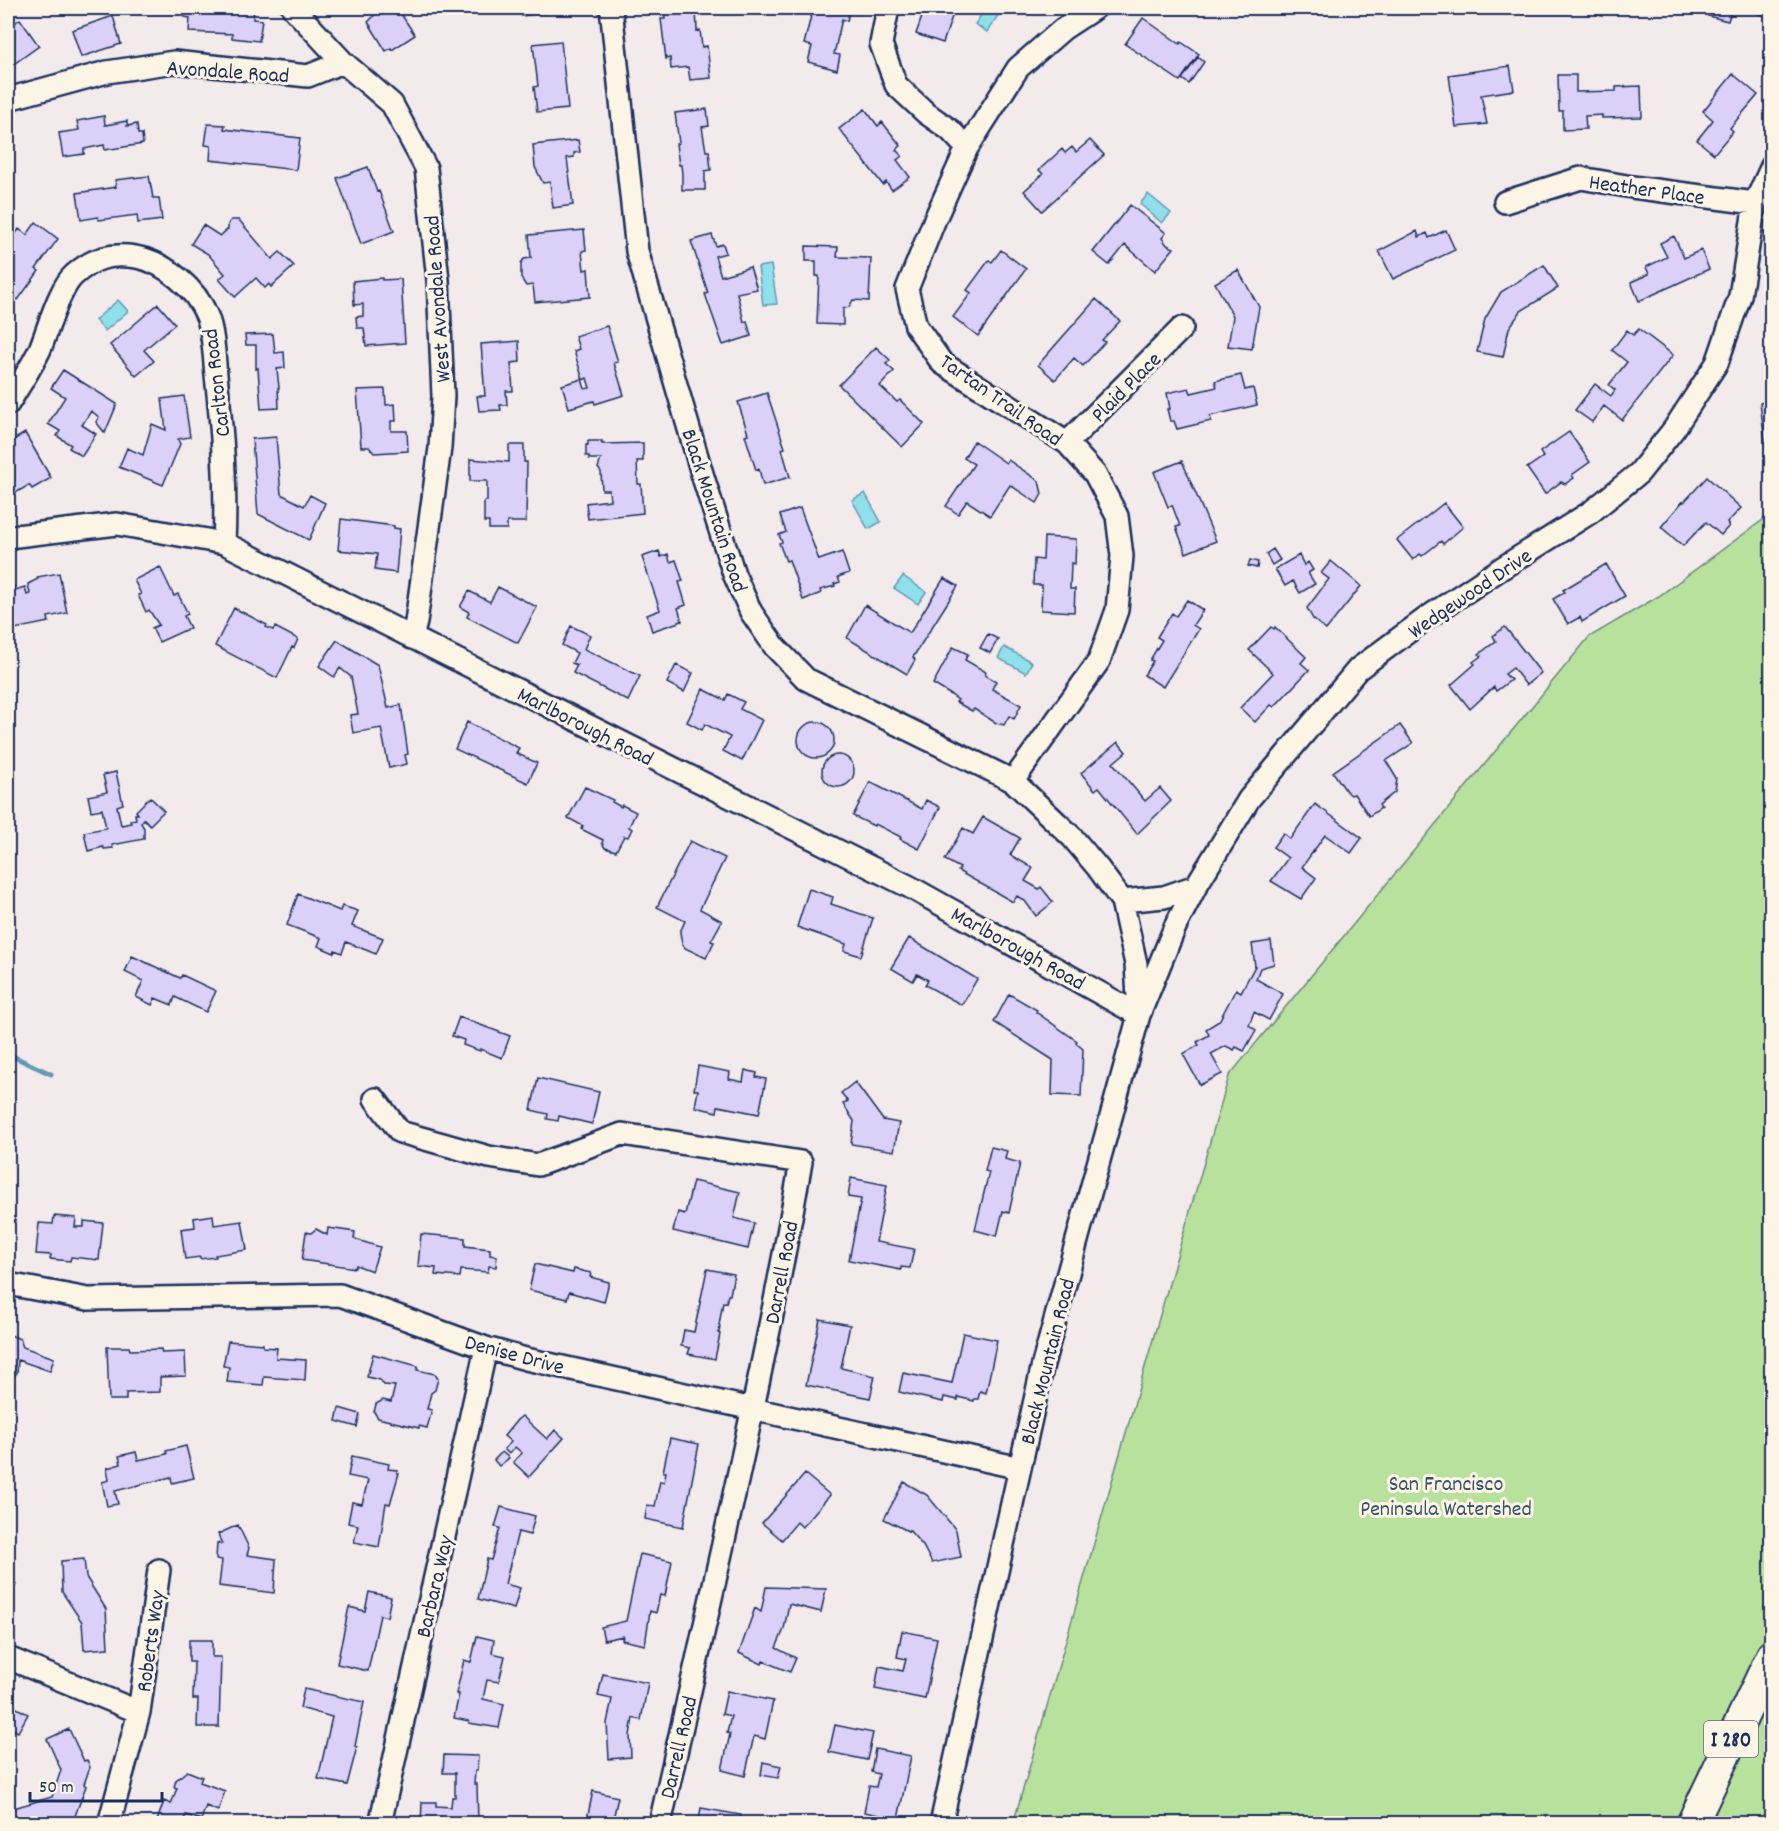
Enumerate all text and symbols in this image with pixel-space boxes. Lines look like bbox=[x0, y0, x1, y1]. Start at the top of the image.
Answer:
street label: Avondale Road bbox=[165, 54, 290, 93]
street label: Heather Place bbox=[1587, 168, 1706, 215]
street label: West Avondale Road bbox=[418, 214, 461, 383]
street label: Carlton Road bbox=[196, 327, 240, 438]
street label: Plaid Place bbox=[1085, 346, 1170, 431]
street label: Tartan Trail Road bbox=[932, 348, 1068, 456]
street label: Black Mountain Road bbox=[672, 425, 754, 597]
street label: Wedgewood Drive bbox=[1403, 542, 1539, 648]
street label: Marlborough Road bbox=[511, 680, 658, 776]
street label: Marlborough Road bbox=[945, 900, 1090, 1000]
street label: Darrell Road bbox=[758, 1219, 809, 1327]
street label: Black Mountain Road bbox=[1014, 1276, 1085, 1448]
street label: Denise Drive bbox=[461, 1328, 567, 1385]
park label: San Francisco Peninsula Watershed bbox=[1360, 1470, 1532, 1526]
street label: Barbara Way bbox=[410, 1532, 463, 1641]
street label: Roberts Way bbox=[130, 1588, 175, 1694]
street label: Darrell Road bbox=[654, 1693, 707, 1802]
road number: I 280 bbox=[1704, 1721, 1758, 1757]
scale bar bbox=[30, 1765, 162, 1803]
text: 50 m bbox=[39, 1776, 74, 1801]

